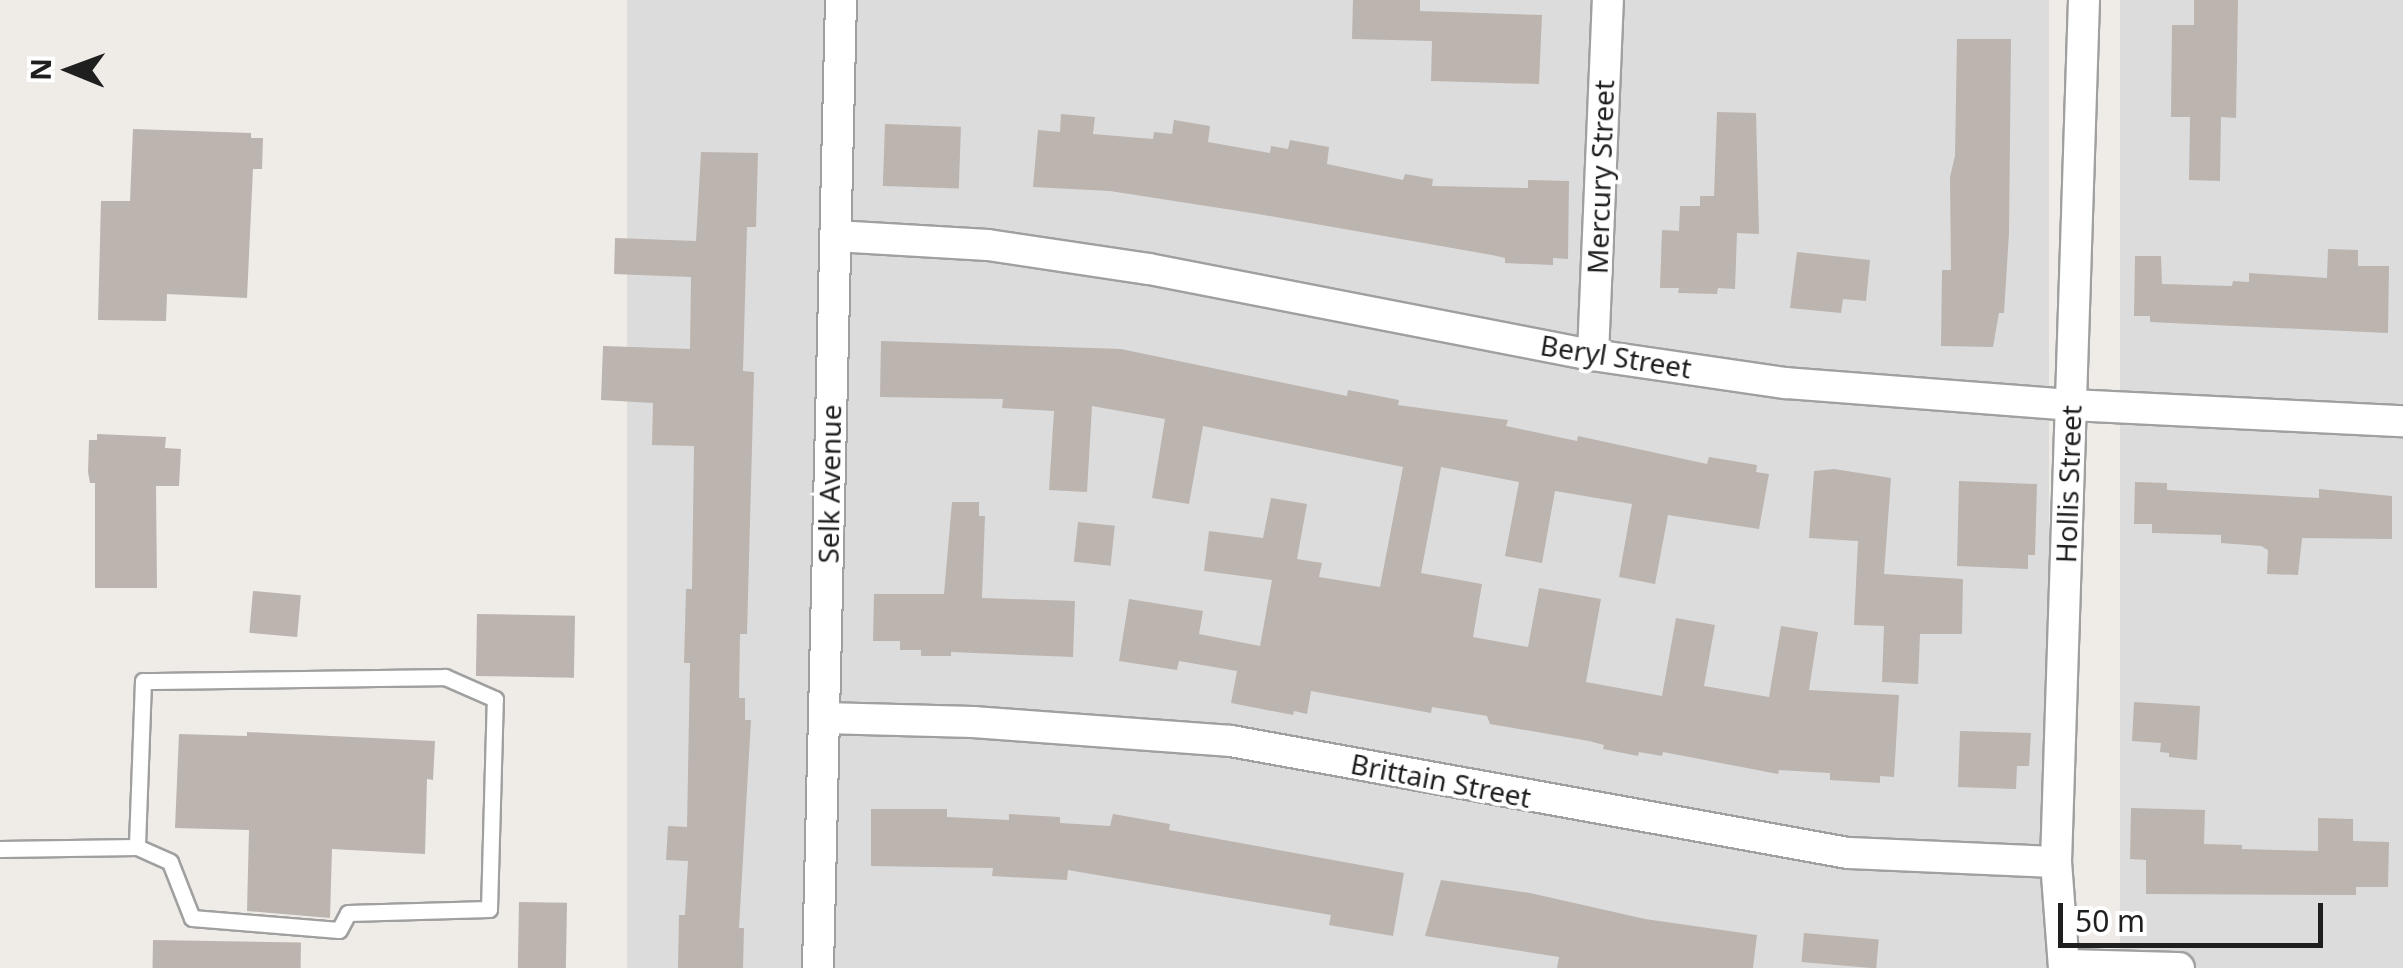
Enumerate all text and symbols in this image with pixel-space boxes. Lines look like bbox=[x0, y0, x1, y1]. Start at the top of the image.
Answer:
north arrow bbox=[20, 20, 120, 120]
text: N bbox=[21, 58, 59, 81]
street label: Mercury Street bbox=[1580, 79, 1620, 275]
street label: Beryl Street bbox=[1538, 327, 1694, 385]
street label: Selk Avenue bbox=[811, 404, 847, 564]
street label: Hollis Street bbox=[2048, 404, 2088, 564]
street label: Brittain Street bbox=[1348, 746, 1534, 814]
scale bar bbox=[2063, 883, 2328, 945]
text: 50 m bbox=[2075, 900, 2145, 941]

